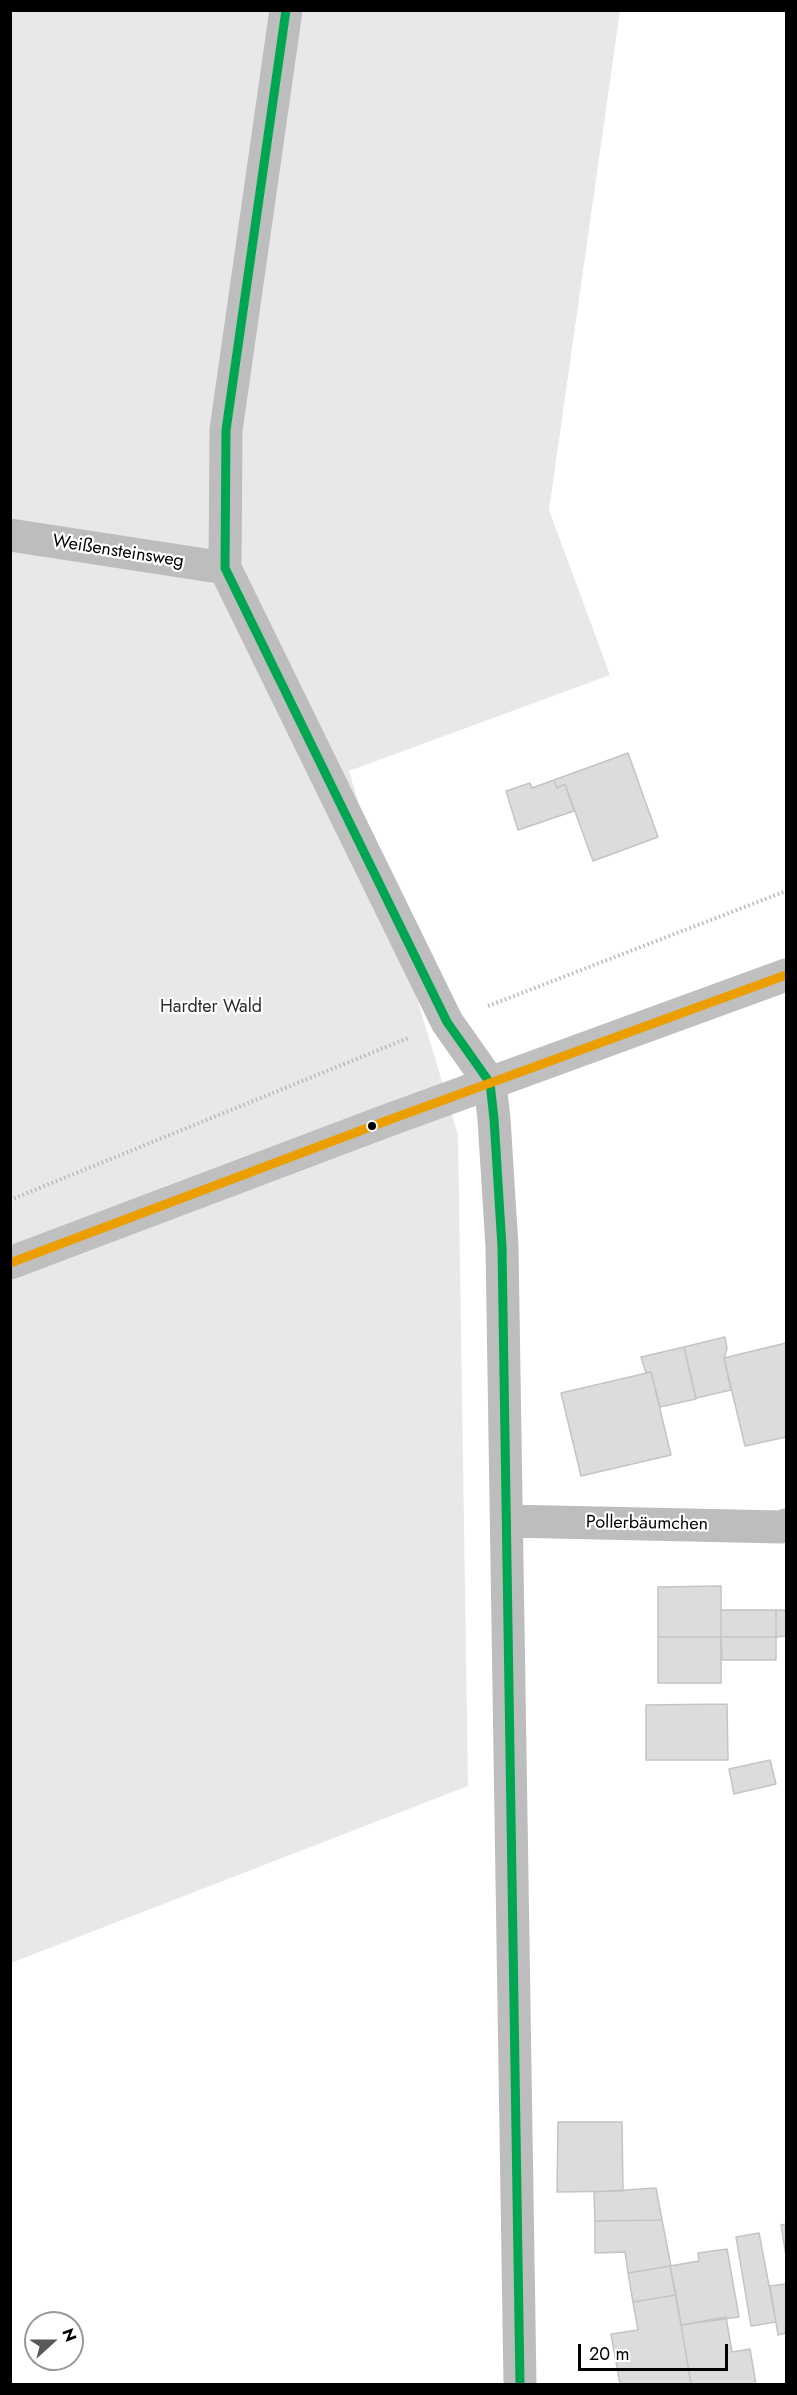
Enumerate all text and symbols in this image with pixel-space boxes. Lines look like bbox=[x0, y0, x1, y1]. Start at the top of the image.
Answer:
street label: Weißensteinsweg bbox=[51, 531, 185, 573]
park label: Hardter Wald bbox=[160, 997, 262, 1019]
unlabelled marker bbox=[366, 1120, 378, 1132]
street label: Pollerbäumchen bbox=[586, 1512, 708, 1536]
north arrow bbox=[24, 2311, 84, 2371]
text: N bbox=[56, 2325, 82, 2345]
scale bar bbox=[581, 2332, 731, 2370]
text: 20 m bbox=[589, 2341, 629, 2367]

